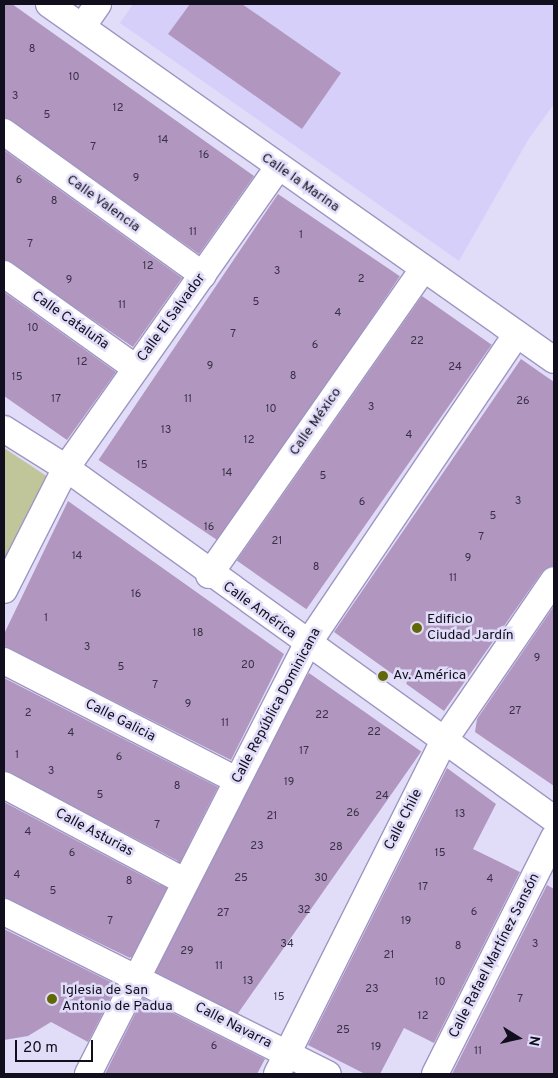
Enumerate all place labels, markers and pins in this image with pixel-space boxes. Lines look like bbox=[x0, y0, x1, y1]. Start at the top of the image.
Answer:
place label: Edificio Ciudad Jardín bbox=[427, 612, 514, 644]
marker: Edificio Ciudad Jardín bbox=[411, 622, 423, 634]
place label: Av. América bbox=[393, 668, 467, 684]
marker: Av. América bbox=[377, 670, 389, 682]
place label: Iglesia de San Antonio de Padua bbox=[62, 983, 173, 1016]
marker: Iglesia de San Antonio de Padua bbox=[46, 993, 58, 1005]

